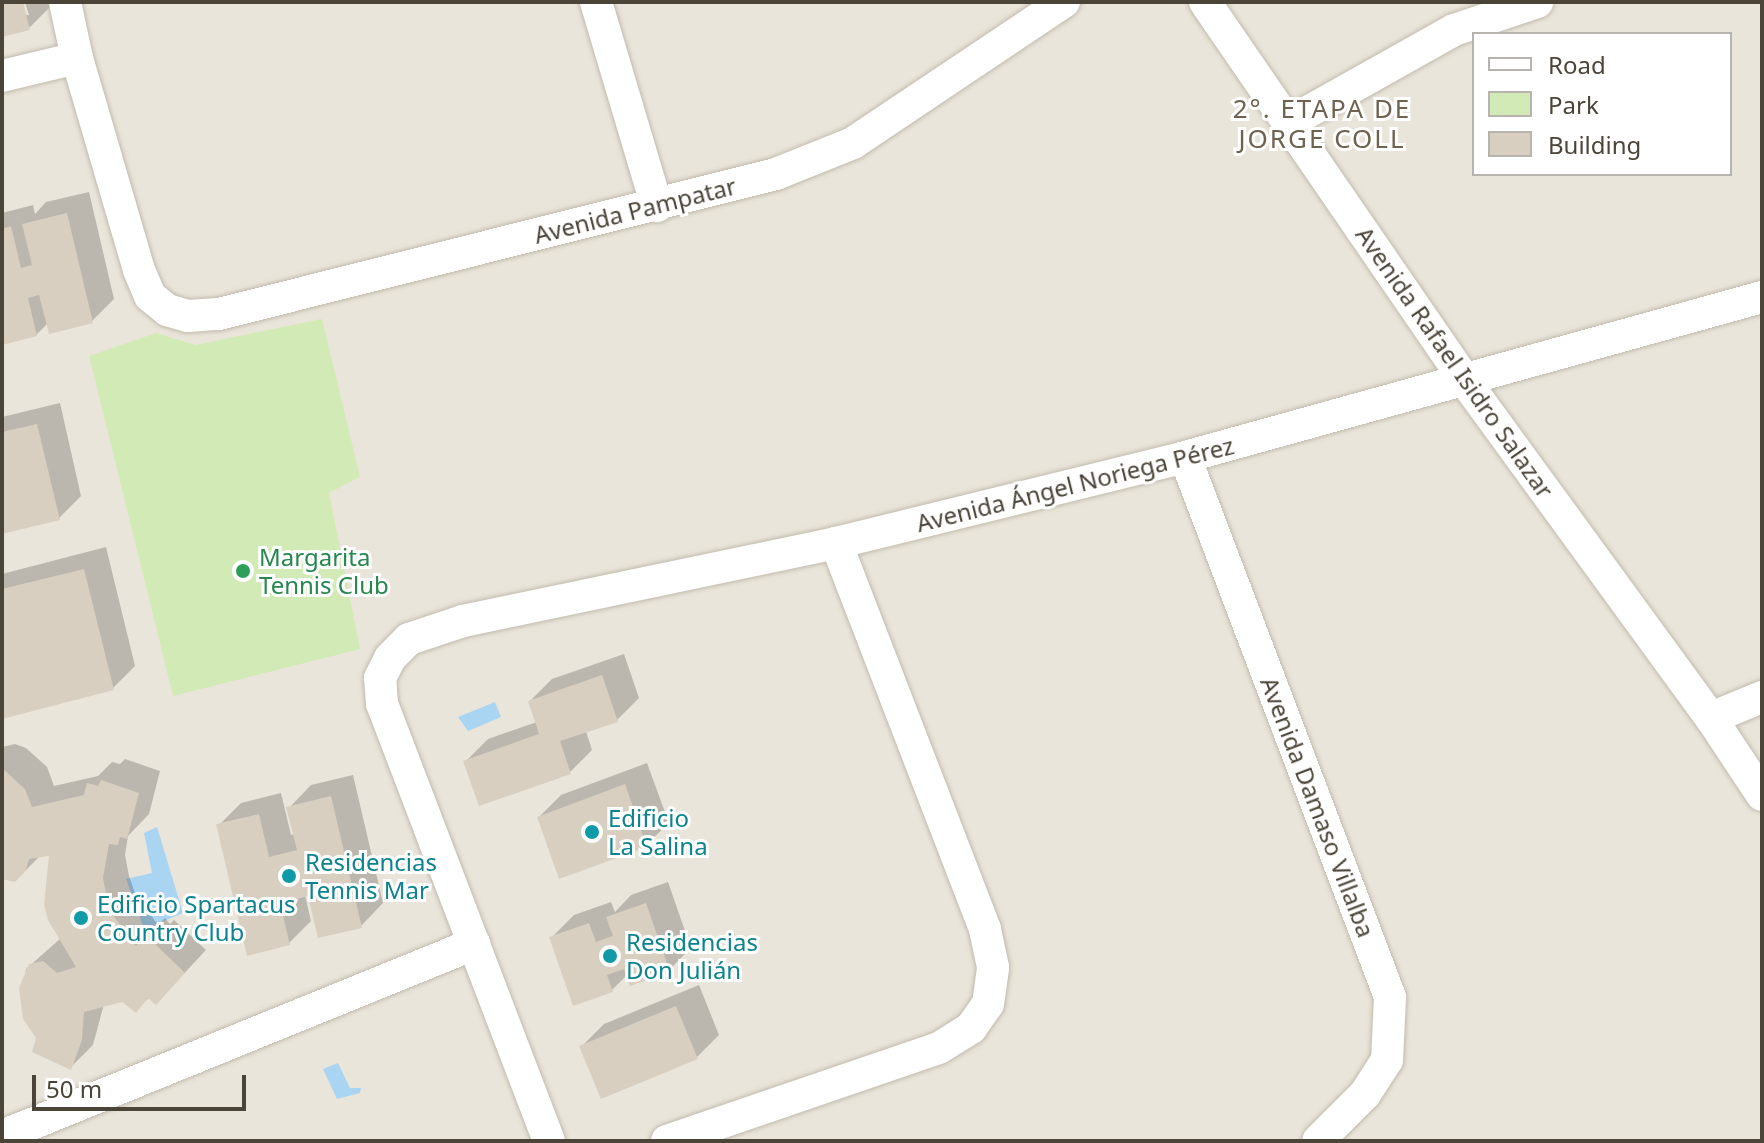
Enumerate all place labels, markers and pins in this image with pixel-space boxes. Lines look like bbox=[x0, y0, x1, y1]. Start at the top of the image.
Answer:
place label: Margarita Tennis Club bbox=[259, 543, 389, 599]
marker: Margarita Tennis Club bbox=[234, 562, 252, 580]
place label: Edificio La Salina bbox=[608, 804, 708, 860]
marker: Edificio La Salina bbox=[583, 823, 601, 841]
place label: Residencias Tennis Mar bbox=[305, 848, 437, 904]
marker: Residencias Tennis Mar bbox=[280, 867, 298, 885]
place label: Edificio Spartacus Country Club bbox=[97, 890, 296, 946]
marker: Edificio Spartacus Country Club bbox=[72, 909, 90, 927]
place label: Residencias Don Julián bbox=[626, 928, 758, 984]
marker: Residencias Don Julián bbox=[601, 947, 619, 965]

